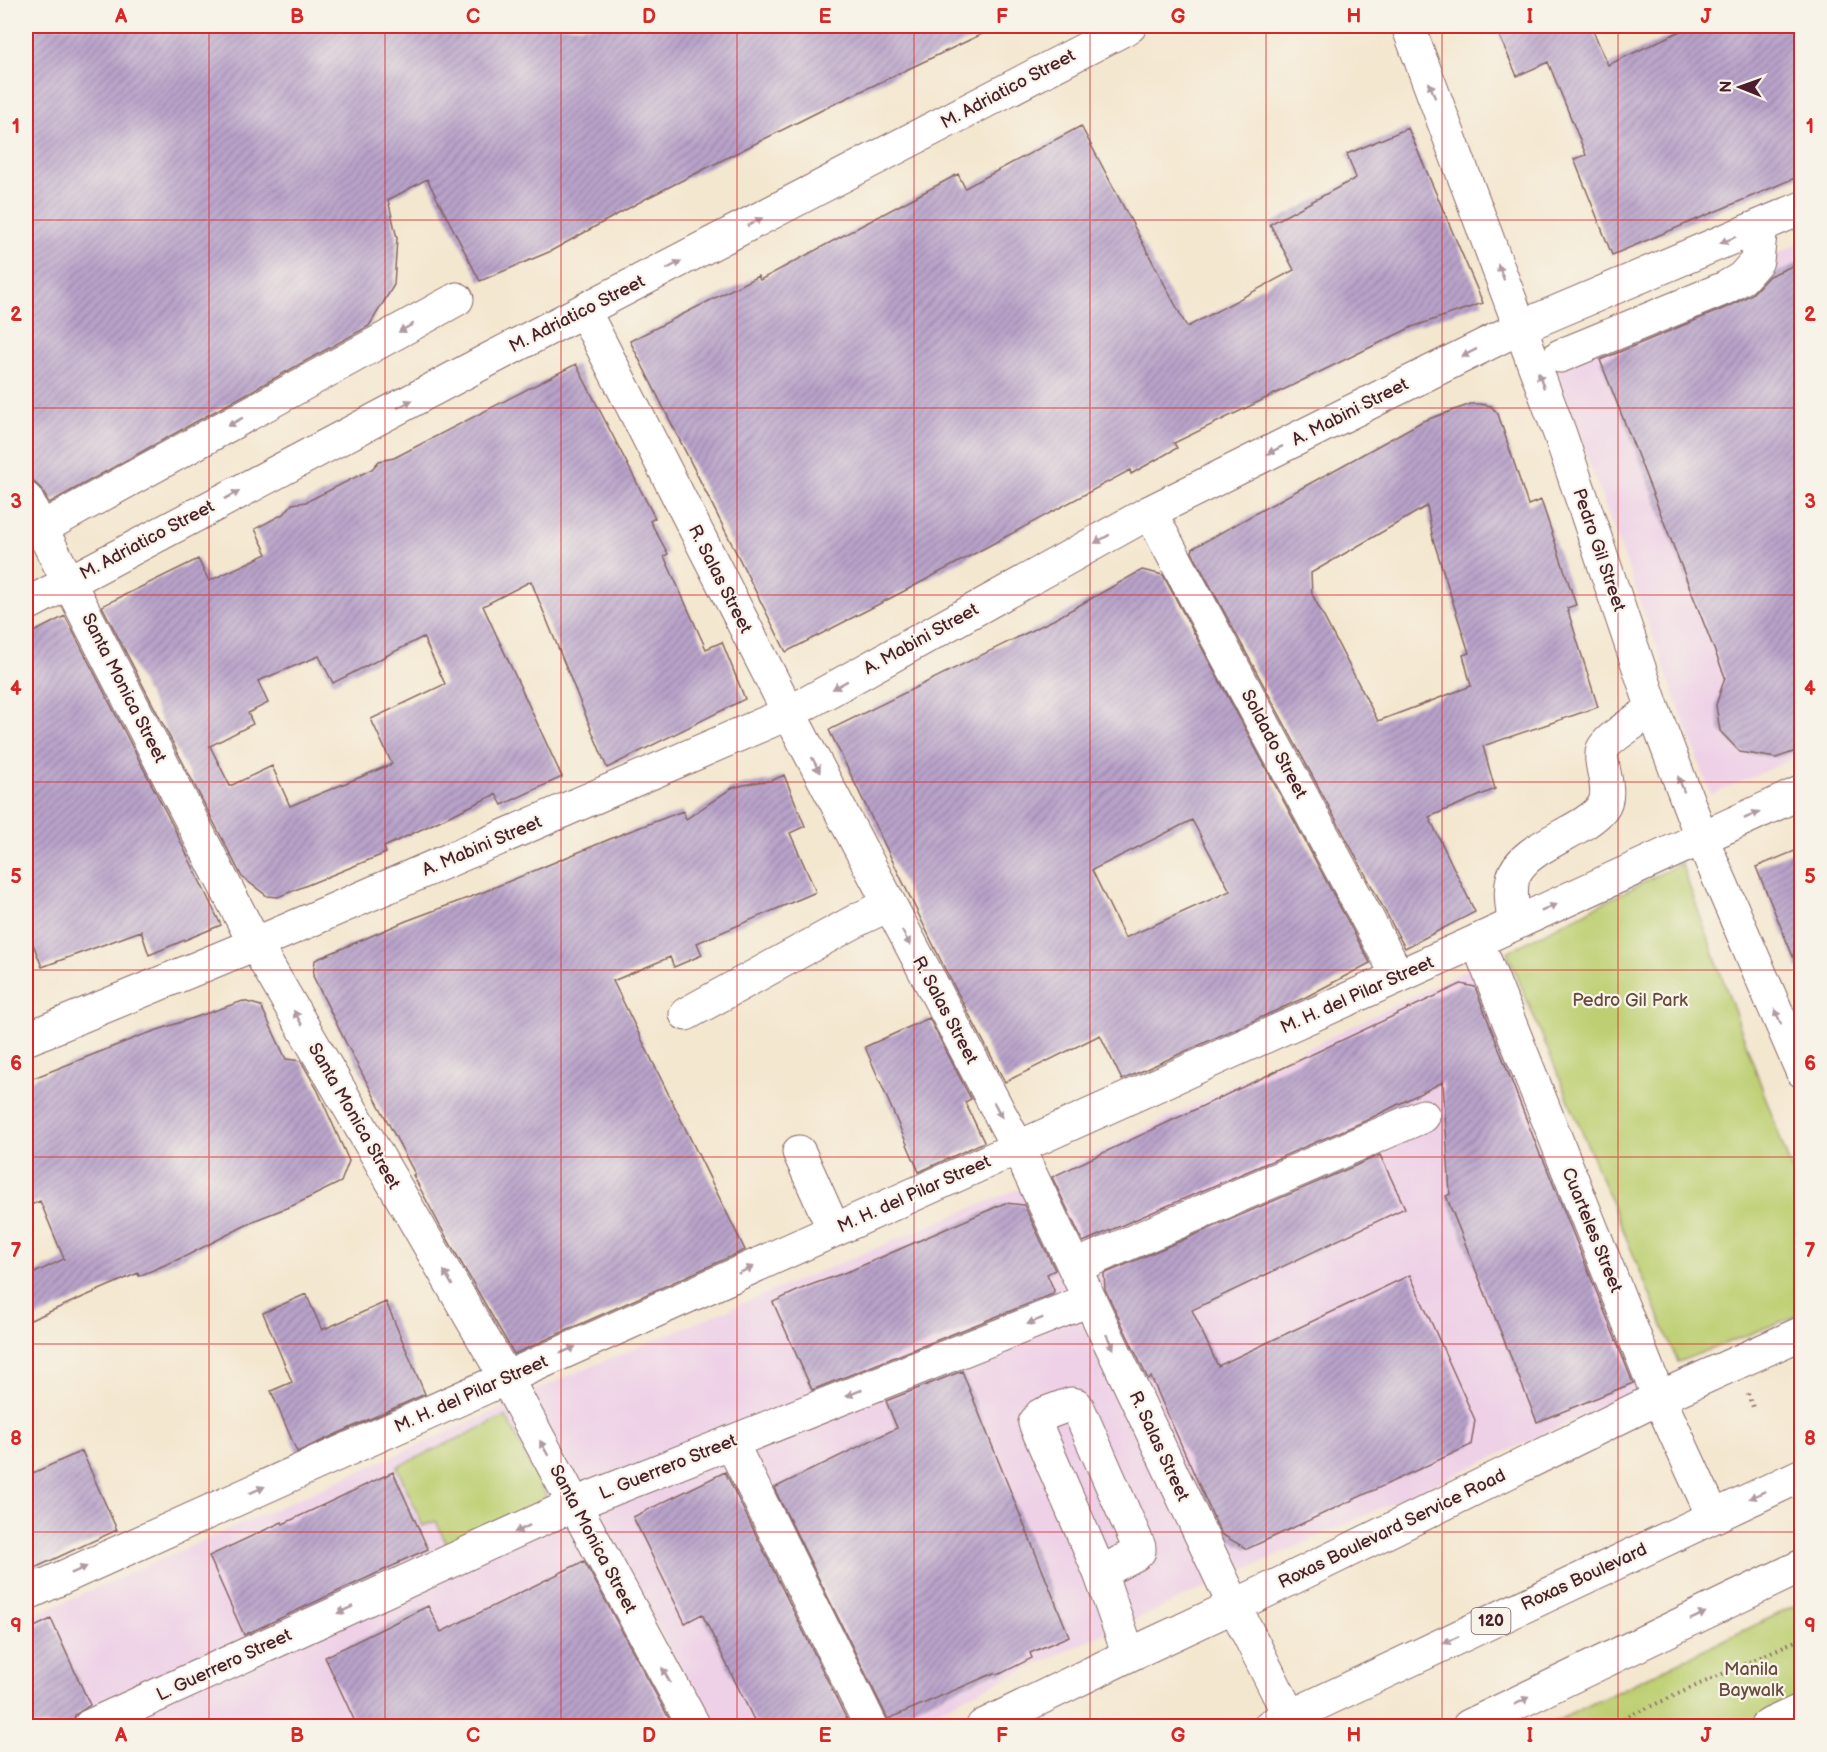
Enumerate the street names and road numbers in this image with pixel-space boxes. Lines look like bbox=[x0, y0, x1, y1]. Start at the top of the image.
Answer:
street label: M. Adriatico Street bbox=[937, 44, 1079, 133]
street label: M. Adriatico Street bbox=[506, 271, 649, 357]
street label: A. Mabini Street bbox=[1288, 373, 1412, 450]
street label: Pedro Gil Street bbox=[1568, 486, 1630, 615]
street label: M. Adriatico Street bbox=[76, 495, 218, 584]
street label: R. Salas Street bbox=[684, 521, 757, 637]
street label: A. Mabini Street bbox=[860, 599, 982, 679]
street label: Santa Monica Street bbox=[77, 610, 171, 767]
street label: Soldado Street bbox=[1237, 686, 1312, 802]
street label: A. Mabini Street bbox=[419, 811, 545, 881]
street label: M. H. del Pilar Street bbox=[1277, 952, 1437, 1038]
street label: R. Salas Street bbox=[908, 953, 982, 1068]
street label: Santa Monica Street bbox=[304, 1039, 405, 1193]
street label: M. H. del Pilar Street bbox=[834, 1151, 994, 1237]
street label: Cuarteles Street bbox=[1557, 1165, 1627, 1296]
street label: M. H. del Pilar Street bbox=[391, 1351, 551, 1437]
street label: R. Salas Street bbox=[1124, 1388, 1194, 1505]
street label: L. Guerrero Street bbox=[596, 1430, 740, 1504]
street label: Santa Monica Street bbox=[545, 1461, 641, 1617]
street label: Roxas Boulevard Service Road bbox=[1275, 1465, 1509, 1593]
street label: Roxas Boulevard bbox=[1518, 1539, 1650, 1615]
road number: 120 bbox=[1472, 1608, 1510, 1634]
street label: L. Guerrero Street bbox=[153, 1624, 295, 1705]

